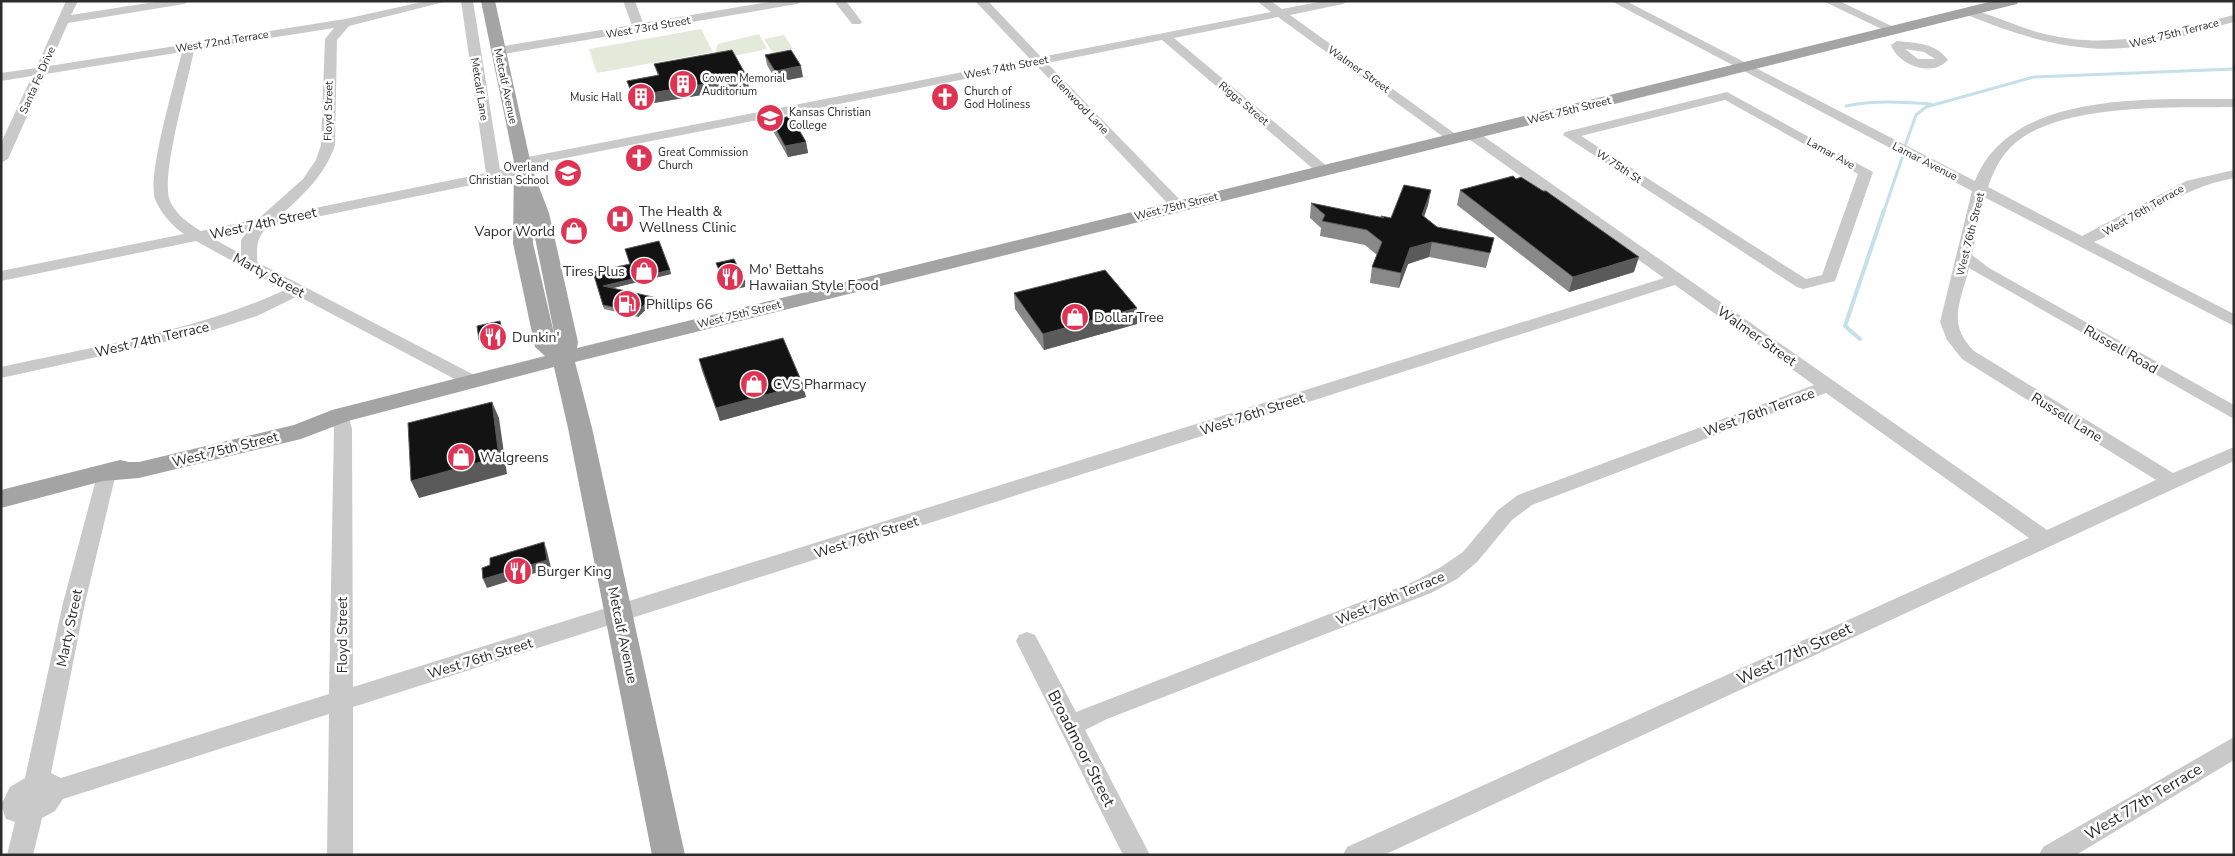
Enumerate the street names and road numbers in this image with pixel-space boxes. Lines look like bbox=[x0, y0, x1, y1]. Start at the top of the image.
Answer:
street label: West 73rd Street bbox=[605, 13, 692, 42]
street label: West 75th Terrace bbox=[2128, 15, 2220, 52]
street label: West 72nd Terrace bbox=[174, 27, 270, 56]
street label: Walmer Street bbox=[1325, 42, 1393, 96]
street label: Santa Fe Drive bbox=[16, 44, 59, 116]
street label: Metcalf Avenue bbox=[490, 47, 521, 125]
street label: West 74th Street bbox=[963, 52, 1050, 83]
street label: Metcalf Lane bbox=[467, 57, 492, 122]
street label: Glenwood Lane bbox=[1047, 71, 1112, 138]
street label: Riggs Street bbox=[1216, 78, 1272, 129]
street label: Floyd Street bbox=[320, 81, 337, 141]
street label: West 75th Street bbox=[1526, 93, 1612, 128]
street label: Lamar Ave bbox=[1804, 134, 1858, 173]
street label: Lamar Avenue bbox=[1890, 139, 1960, 184]
street label: W 75th St bbox=[1593, 146, 1645, 187]
street label: West 76th Terrace bbox=[2100, 181, 2187, 240]
street label: West 75th Street bbox=[1133, 189, 1219, 224]
street label: West 76th Street bbox=[1953, 191, 1988, 277]
street label: West 74th Street bbox=[208, 203, 318, 244]
street label: Marty Street bbox=[230, 249, 308, 302]
street label: West 75th Street bbox=[696, 297, 782, 332]
street label: Walmer Street bbox=[1713, 302, 1800, 371]
street label: West 74th Terrace bbox=[93, 317, 211, 362]
street label: Russell Road bbox=[2080, 321, 2161, 378]
street label: West 76th Terrace bbox=[1701, 384, 1817, 441]
street label: Russell Lane bbox=[2028, 388, 2106, 447]
street label: West 76th Street bbox=[1198, 389, 1307, 440]
street label: West 75th Street bbox=[170, 427, 280, 472]
street label: West 76th Street bbox=[812, 512, 921, 563]
street label: West 76th Terrace bbox=[1333, 567, 1447, 630]
street label: Metcalf Avenue bbox=[603, 585, 642, 685]
street label: Marty Street bbox=[52, 588, 87, 669]
street label: Floyd Street bbox=[333, 597, 352, 673]
street label: West 77th Street bbox=[1734, 618, 1856, 690]
street label: West 76th Street bbox=[425, 633, 535, 683]
street label: Broadmoor Street bbox=[1042, 686, 1120, 811]
street label: West 77th Terrace bbox=[2081, 758, 2206, 846]

